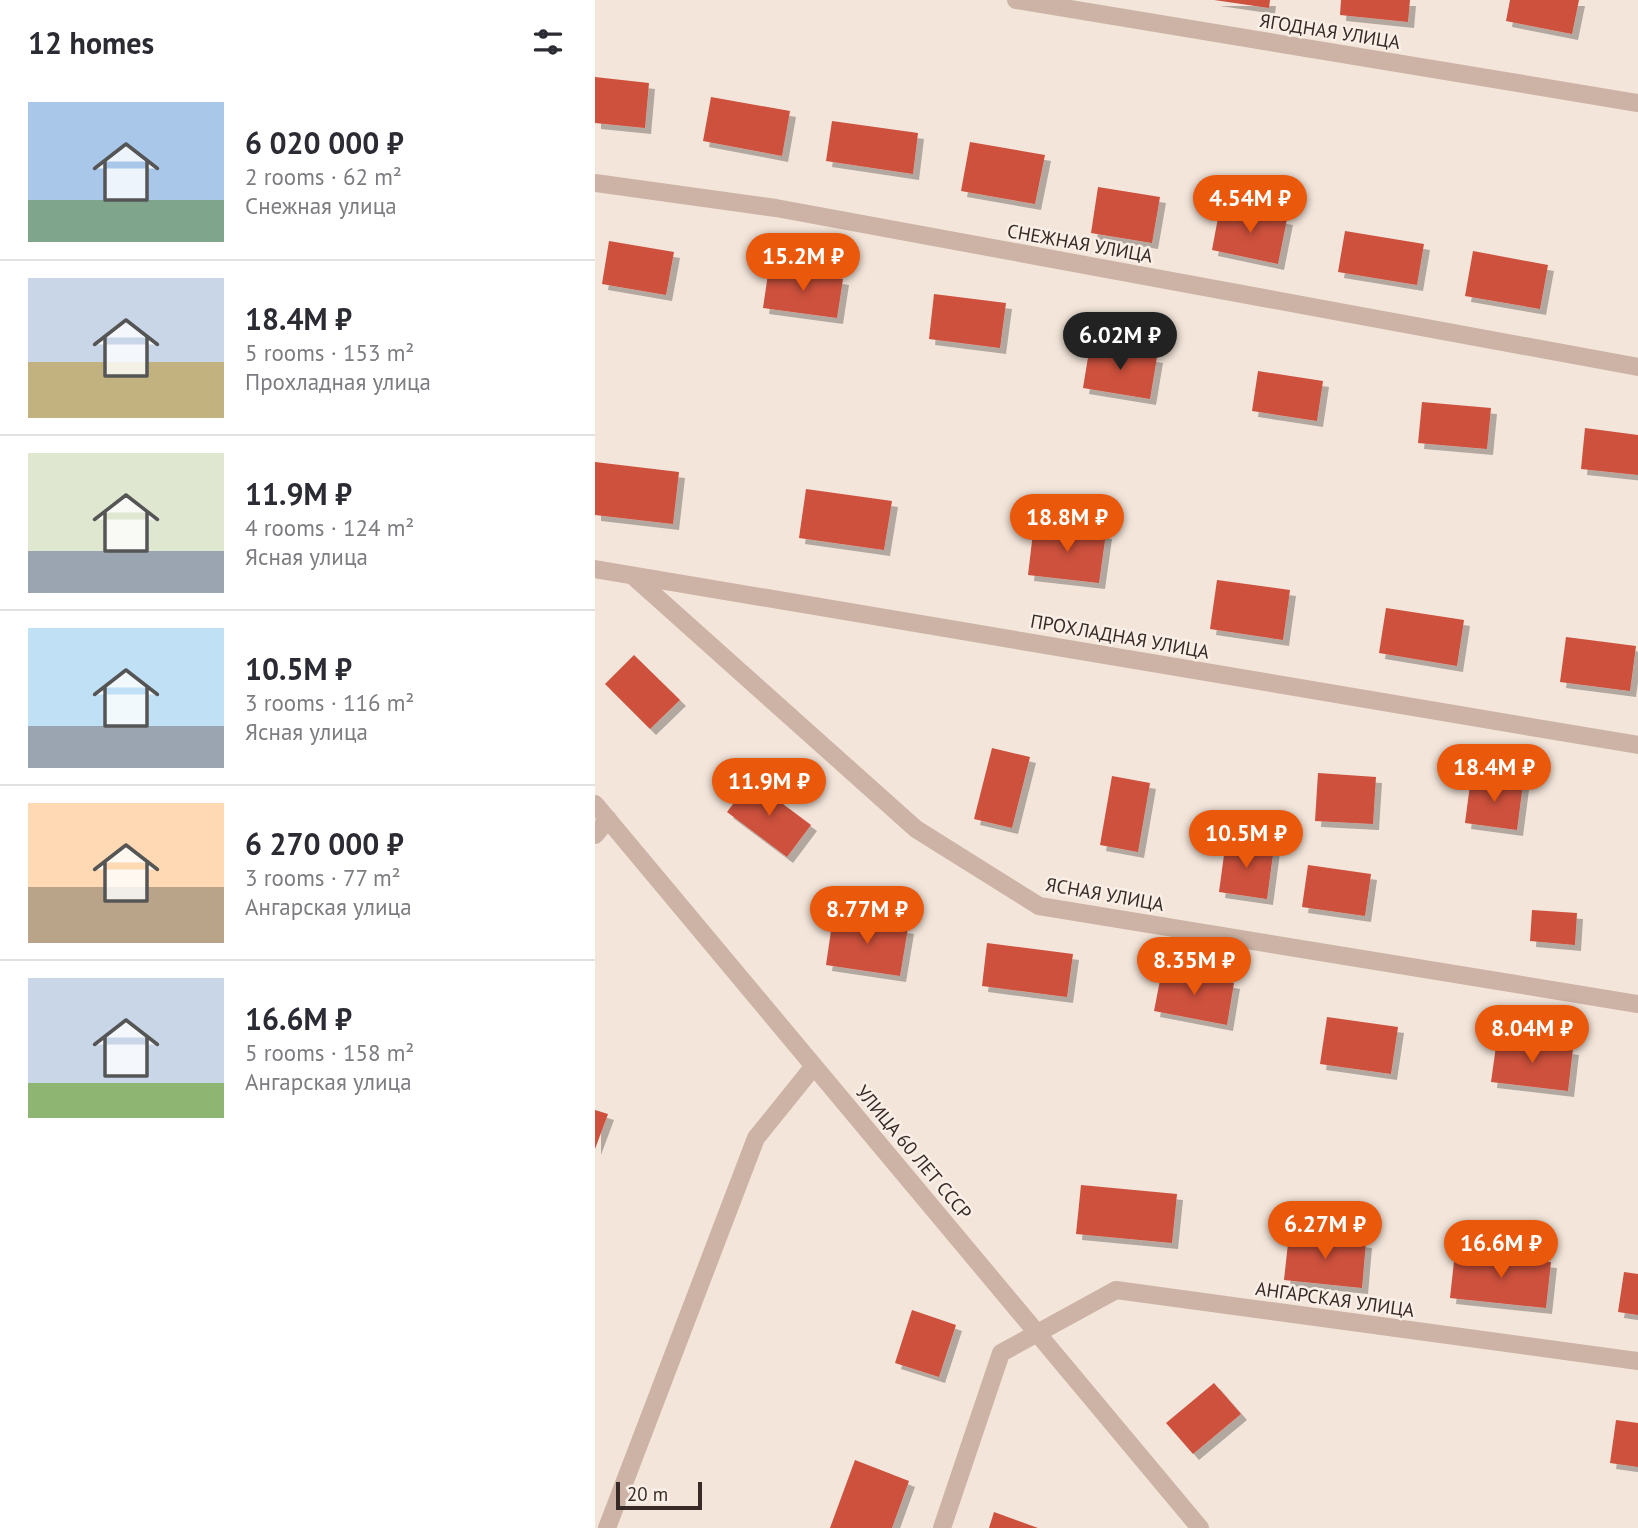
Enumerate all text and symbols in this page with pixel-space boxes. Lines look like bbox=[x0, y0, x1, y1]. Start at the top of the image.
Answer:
street label: ЯГОДНАЯ УЛИЦА bbox=[1258, 8, 1402, 54]
text: 12 homes bbox=[28, 23, 154, 62]
icon: filters bbox=[529, 23, 567, 61]
text: 6 020 000 ₽ bbox=[245, 123, 404, 162]
icon: home bbox=[84, 130, 168, 214]
text: 2 rooms · 62 m² bbox=[245, 162, 402, 191]
pin: 4.54M ₽ bbox=[1185, 176, 1315, 235]
text: 4.54M ₽ bbox=[1209, 183, 1291, 212]
text: Снежная улица bbox=[245, 191, 397, 220]
street label: СНЕЖНАЯ УЛИЦА bbox=[1005, 218, 1155, 268]
pin: 15.2M ₽ bbox=[738, 233, 868, 293]
text: 15.2M ₽ bbox=[762, 241, 844, 270]
text: 18.4M ₽ bbox=[245, 299, 352, 338]
icon: home bbox=[84, 306, 168, 390]
pin: 6.02M ₽ bbox=[1055, 312, 1185, 372]
text: 6.02M ₽ bbox=[1079, 320, 1161, 349]
text: 5 rooms · 153 m² bbox=[245, 338, 414, 367]
text: Прохладная улица bbox=[245, 367, 431, 396]
text: 11.9M ₽ bbox=[245, 474, 352, 513]
icon: home bbox=[84, 481, 168, 565]
pin: 18.8M ₽ bbox=[1002, 494, 1132, 554]
text: 18.8M ₽ bbox=[1026, 502, 1108, 531]
text: 4 rooms · 124 m² bbox=[245, 513, 414, 542]
text: Ясная улица bbox=[245, 542, 368, 571]
street label: ПРОХЛАДНАЯ УЛИЦА bbox=[1029, 608, 1211, 664]
text: 10.5M ₽ bbox=[245, 649, 352, 688]
icon: home bbox=[84, 656, 168, 740]
text: 3 rooms · 116 m² bbox=[245, 688, 414, 717]
text: Ясная улица bbox=[245, 717, 368, 746]
pin: 18.4M ₽ bbox=[1429, 744, 1559, 804]
text: 18.4M ₽ bbox=[1453, 752, 1535, 781]
pin: 11.9M ₽ bbox=[704, 758, 834, 818]
text: 11.9M ₽ bbox=[728, 766, 810, 795]
pin: 10.5M ₽ bbox=[1181, 810, 1311, 870]
text: 10.5M ₽ bbox=[1205, 818, 1287, 847]
text: 6 270 000 ₽ bbox=[245, 824, 404, 863]
icon: home bbox=[84, 831, 168, 915]
text: 3 rooms · 77 m² bbox=[245, 863, 401, 892]
street label: ЯСНАЯ УЛИЦА bbox=[1044, 872, 1166, 916]
pin: 8.77M ₽ bbox=[802, 886, 932, 946]
text: Ангарская улица bbox=[245, 892, 412, 921]
text: 8.77M ₽ bbox=[826, 894, 908, 923]
pin: 8.35M ₽ bbox=[1129, 937, 1259, 997]
text: 8.35M ₽ bbox=[1153, 945, 1235, 974]
text: 16.6M ₽ bbox=[245, 999, 352, 1038]
icon: home bbox=[84, 1006, 168, 1090]
pin: 8.04M ₽ bbox=[1467, 1006, 1597, 1065]
text: 8.04M ₽ bbox=[1491, 1013, 1573, 1042]
text: 5 rooms · 158 m² bbox=[245, 1038, 414, 1067]
text: Ангарская улица bbox=[245, 1067, 412, 1096]
street label: УЛИЦА 60 ЛЕТ СССР bbox=[851, 1080, 977, 1224]
pin: 6.27M ₽ bbox=[1260, 1202, 1390, 1261]
text: 6.27M ₽ bbox=[1284, 1209, 1366, 1238]
pin: 16.6M ₽ bbox=[1436, 1220, 1566, 1280]
text: 16.6M ₽ bbox=[1460, 1228, 1542, 1257]
street label: АНГАРСКАЯ УЛИЦА bbox=[1254, 1276, 1416, 1322]
scale bar bbox=[616, 1479, 702, 1511]
text: 20 m bbox=[627, 1482, 668, 1506]

